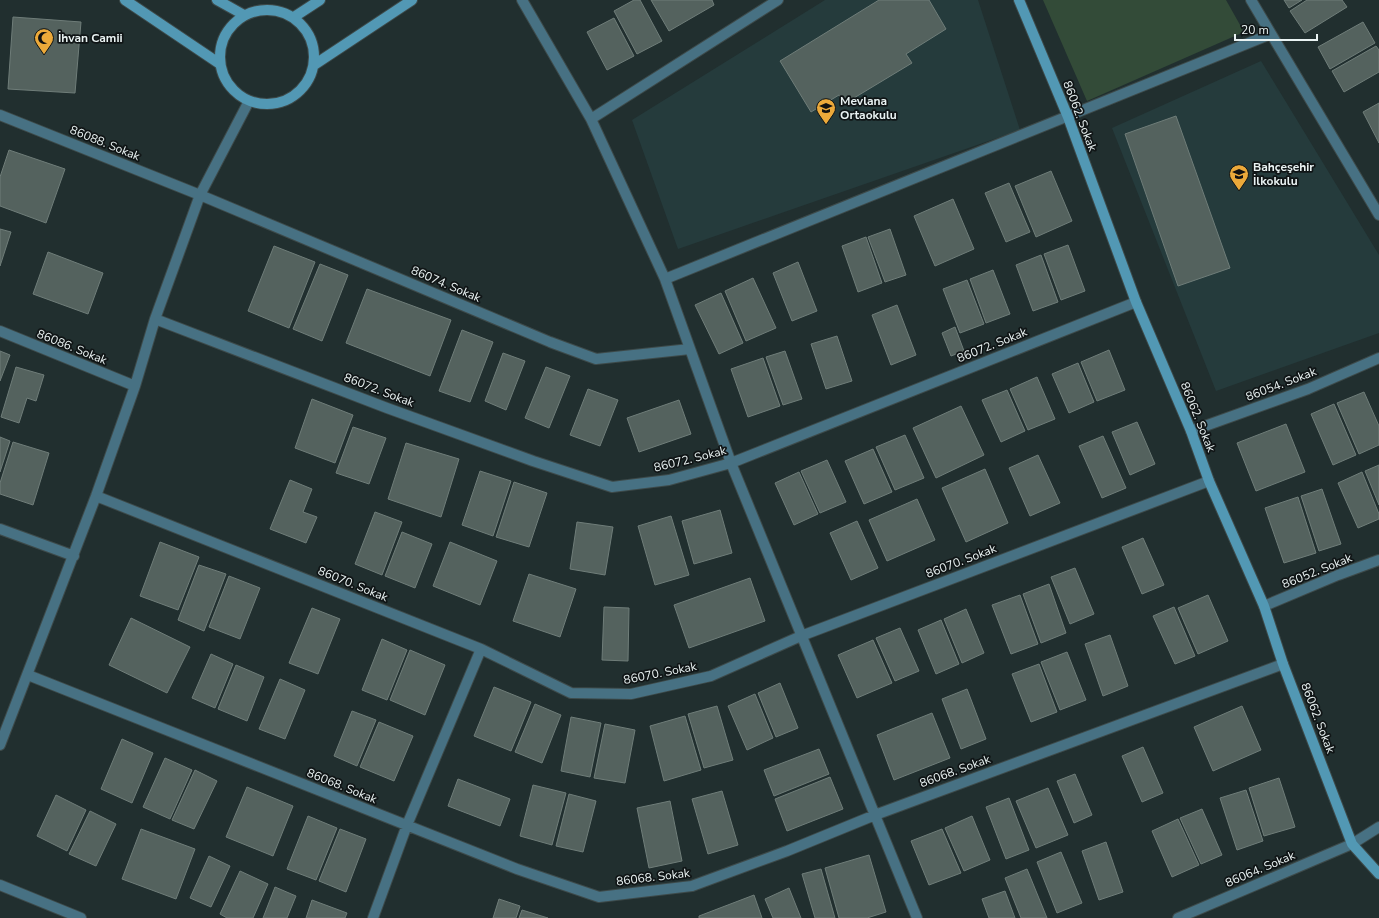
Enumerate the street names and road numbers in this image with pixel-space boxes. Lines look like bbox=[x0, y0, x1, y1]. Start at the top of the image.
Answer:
street label: 86062. Sokak bbox=[1059, 79, 1101, 154]
street label: 86088. Sokak bbox=[68, 122, 143, 165]
street label: 86074. Sokak bbox=[409, 262, 484, 306]
street label: 86072. Sokak bbox=[955, 323, 1030, 366]
street label: 86086. Sokak bbox=[35, 326, 110, 369]
street label: 86054. Sokak bbox=[1244, 363, 1319, 405]
street label: 86072. Sokak bbox=[342, 369, 417, 411]
street label: 86062. Sokak bbox=[1177, 380, 1220, 455]
street label: 86072. Sokak bbox=[652, 442, 729, 476]
street label: 86070. Sokak bbox=[924, 540, 999, 582]
street label: 86052. Sokak bbox=[1280, 549, 1355, 592]
street label: 86070. Sokak bbox=[316, 563, 391, 606]
street label: 86070. Sokak bbox=[622, 658, 699, 688]
street label: 86062. Sokak bbox=[1297, 681, 1339, 756]
street label: 86068. Sokak bbox=[917, 750, 994, 791]
street label: 86068. Sokak bbox=[305, 765, 380, 808]
street label: 86064. Sokak bbox=[1223, 847, 1298, 891]
street label: 86068. Sokak bbox=[615, 864, 692, 889]

